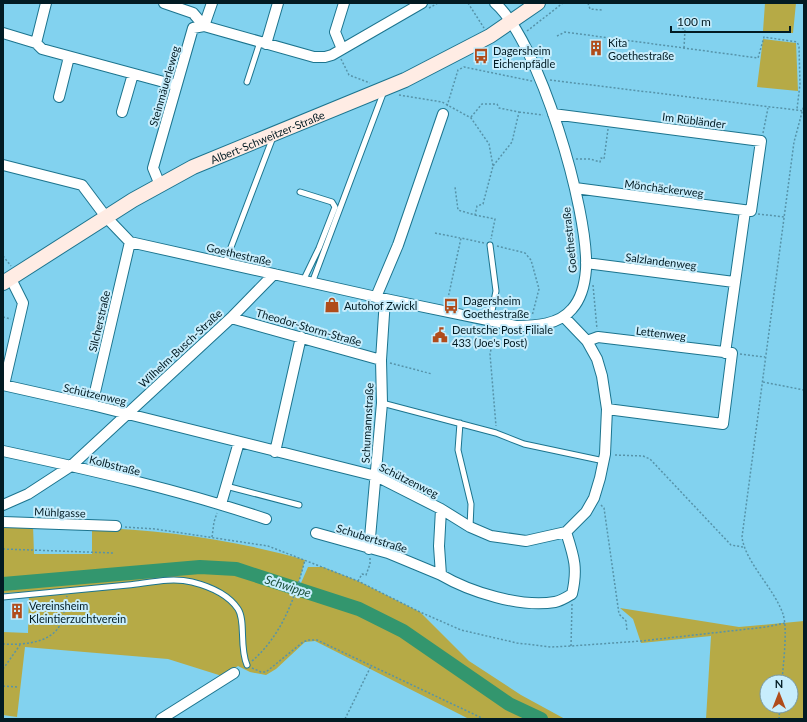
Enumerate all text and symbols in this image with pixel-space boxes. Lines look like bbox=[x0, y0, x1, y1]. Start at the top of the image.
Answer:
scale bar bbox=[671, 8, 790, 34]
text: 100 m bbox=[677, 14, 711, 29]
place label: Kita Goethestraße bbox=[608, 36, 674, 62]
building icon: Kita Goethestraße bbox=[587, 39, 605, 57]
street label: Steinmäuerleweg bbox=[146, 44, 182, 128]
place label: Dagersheim Eichenpfädle bbox=[493, 44, 555, 70]
bus stop icon: Dagersheim Eichenpfädle bbox=[472, 47, 490, 65]
street label: Albert-Schweitzer-Straße bbox=[208, 107, 326, 166]
street label: Im Rübländer bbox=[661, 110, 727, 130]
street label: Mönchäckerweg bbox=[624, 177, 705, 199]
street label: Goethestraße bbox=[559, 206, 579, 274]
street label: Goethestraße bbox=[205, 240, 273, 268]
street label: Salzlandenweg bbox=[625, 250, 697, 272]
street label: Silcherstraße bbox=[86, 289, 112, 353]
place label: Dagersheim Goethestraße bbox=[463, 294, 529, 320]
shop icon: Autohof Zwickl bbox=[323, 296, 341, 314]
bus stop icon: Dagersheim Goethestraße bbox=[442, 297, 460, 315]
place label: Autohof Zwickl bbox=[344, 299, 417, 312]
street label: Wilhelm-Busch-Straße bbox=[136, 306, 224, 390]
street label: Theodor-Storm-Straße bbox=[255, 306, 363, 348]
place label: Deutsche Post Filiale 433 (Joe's Post) bbox=[452, 323, 553, 349]
street label: Lettenweg bbox=[635, 323, 687, 343]
public building icon: Deutsche Post Filiale 433 (Joe's Post) bbox=[431, 326, 449, 344]
street label: Schützenweg bbox=[62, 380, 128, 408]
street label: Schumannstraße bbox=[358, 382, 376, 464]
street label: Kolbstraße bbox=[88, 452, 142, 478]
street label: Schützenweg bbox=[377, 460, 441, 500]
street label: Mühlgasse bbox=[34, 505, 86, 519]
street label: Schubertstraße bbox=[335, 521, 409, 555]
water label: Schwippe bbox=[263, 572, 313, 601]
place label: Vereinsheim Kleintierzuchtverein bbox=[29, 599, 126, 625]
building icon: Vereinsheim Kleintierzuchtverein bbox=[8, 602, 26, 620]
north arrow bbox=[759, 674, 799, 714]
text: N bbox=[775, 677, 783, 690]

